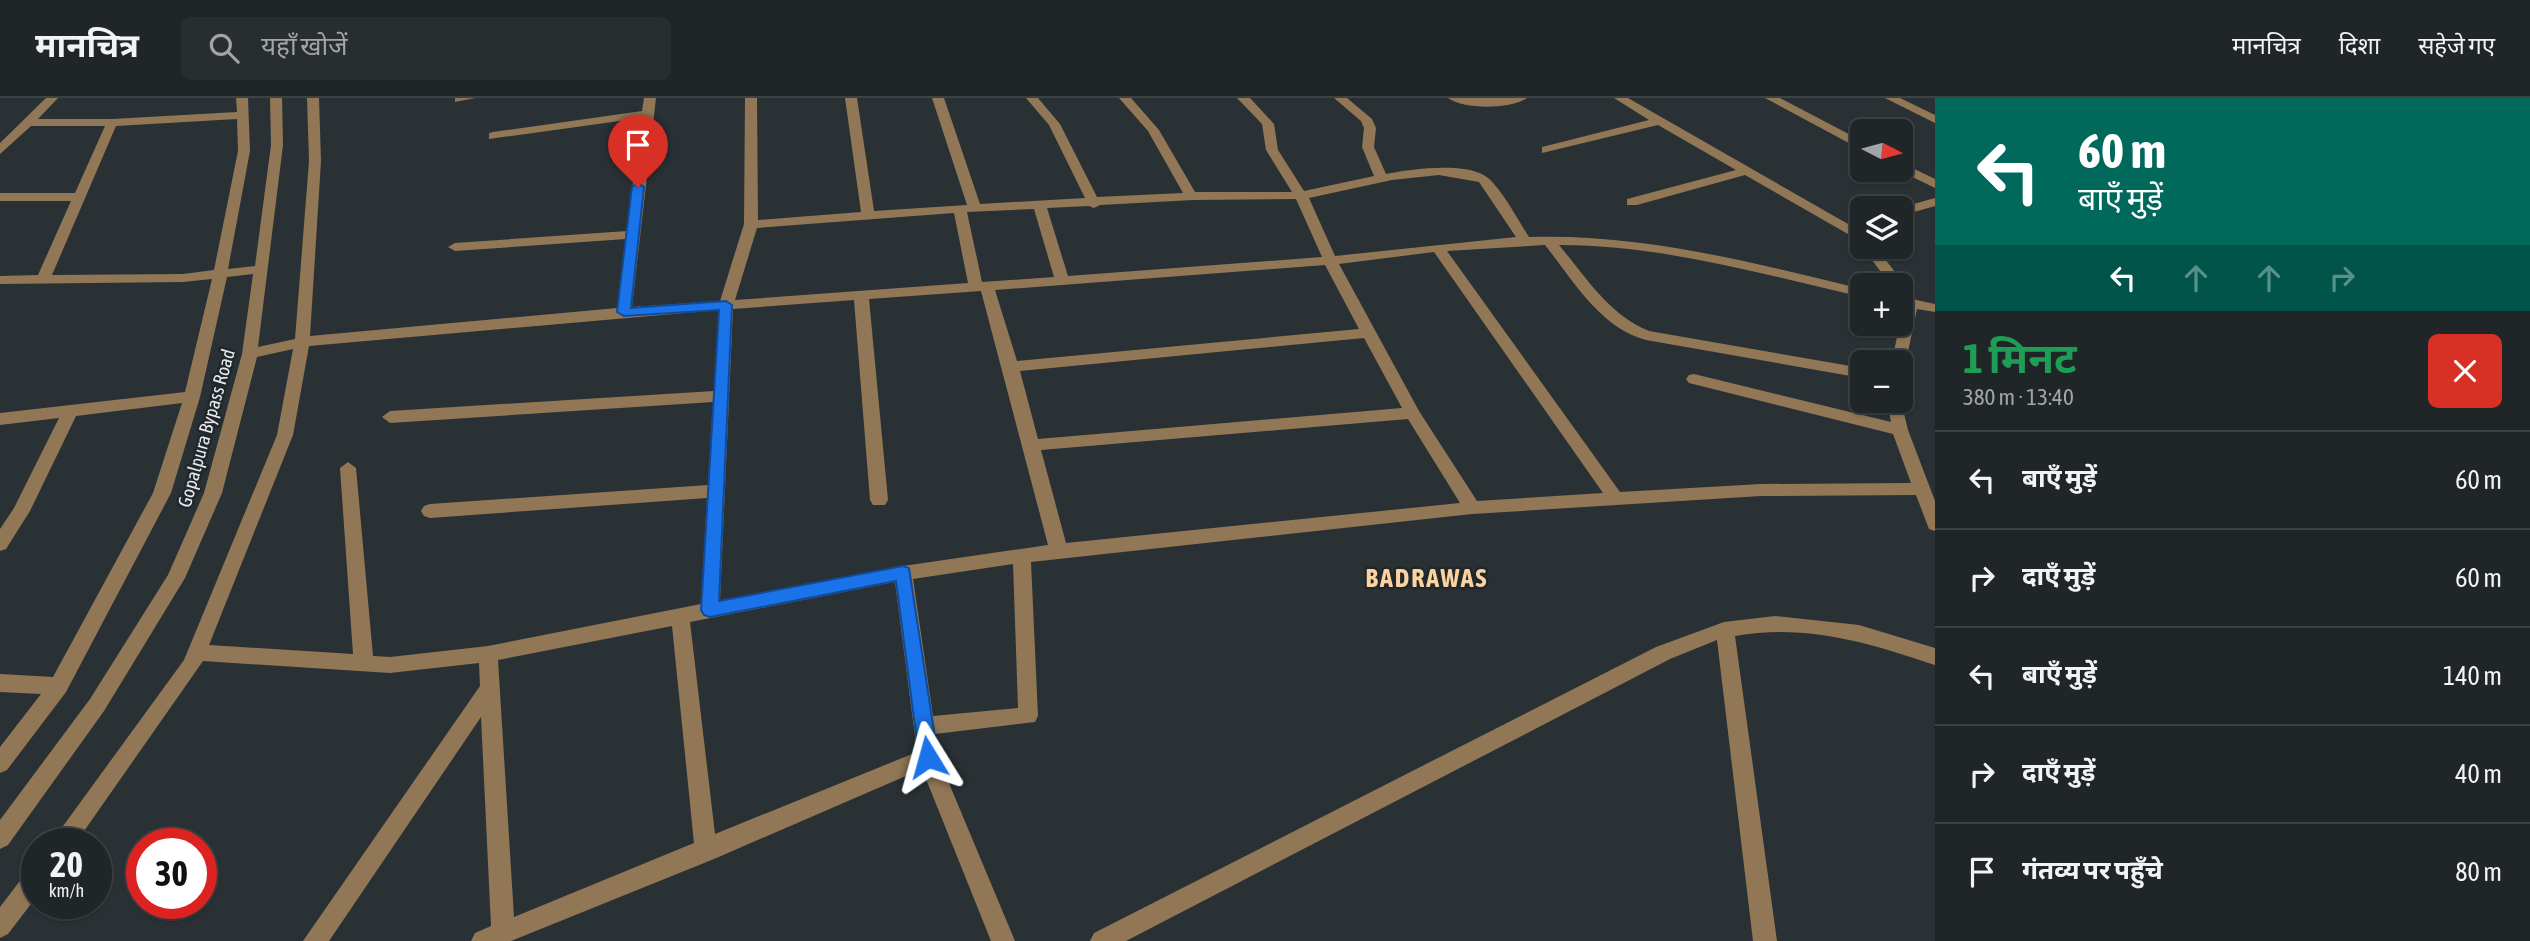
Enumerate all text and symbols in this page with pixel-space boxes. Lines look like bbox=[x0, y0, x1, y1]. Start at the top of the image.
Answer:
search box bbox=[181, 17, 671, 80]
text: मानचित्र bbox=[35, 26, 139, 64]
icon: search bbox=[205, 29, 243, 67]
text: यहाँ खोजें bbox=[261, 31, 348, 61]
text: मानचित्र bbox=[2232, 32, 2301, 59]
text: दिशा bbox=[2339, 32, 2380, 59]
text: सहेजे गए bbox=[2418, 32, 2495, 59]
pin bbox=[608, 115, 668, 187]
north arrow bbox=[1850, 119, 1913, 182]
map controls bbox=[1850, 119, 1913, 413]
text: 60 m bbox=[2078, 122, 2166, 178]
icon: arrive bbox=[619, 126, 657, 164]
icon: left bbox=[1963, 126, 2054, 217]
text: बाएँ मुड़ें bbox=[2078, 180, 2163, 217]
button: layers bbox=[1850, 196, 1913, 259]
icon: left bbox=[2104, 259, 2142, 297]
icon: ahead bbox=[2177, 259, 2215, 297]
icon: ahead bbox=[2250, 259, 2288, 297]
icon: right bbox=[2323, 259, 2361, 297]
button: + bbox=[1850, 273, 1913, 336]
text: 1 मिनट bbox=[1963, 334, 2077, 382]
button: close bbox=[2428, 334, 2502, 408]
street label: Gopalpura Bypass Road bbox=[173, 346, 239, 510]
button: − bbox=[1850, 350, 1913, 413]
text: 380 m · 13:40 bbox=[1963, 384, 2074, 410]
icon: left bbox=[1963, 461, 2001, 499]
text: बाएँ मुड़ें bbox=[2022, 463, 2097, 493]
text: 60 m bbox=[2455, 465, 2502, 495]
icon: right bbox=[1963, 559, 2001, 597]
text: दाएँ मुड़ें bbox=[2022, 561, 2095, 591]
district label: BADRAWAS bbox=[1366, 563, 1488, 593]
text: 60 m bbox=[2455, 563, 2502, 593]
icon: left bbox=[1963, 657, 2001, 695]
text: बाएँ मुड़ें bbox=[2022, 659, 2097, 689]
text: 140 m bbox=[2443, 661, 2502, 691]
position arrow bbox=[891, 720, 965, 794]
icon: right bbox=[1963, 755, 2001, 793]
text: दाएँ मुड़ें bbox=[2022, 757, 2095, 787]
text: 40 m bbox=[2455, 759, 2502, 789]
speed limit sign: 30 bbox=[126, 828, 217, 919]
text: 20 bbox=[50, 844, 83, 884]
icon: arrive bbox=[1963, 853, 2001, 891]
text: गंतव्य पर पहुँचे bbox=[2022, 855, 2163, 885]
text: 80 m bbox=[2455, 857, 2502, 887]
text: km/h bbox=[49, 880, 84, 901]

